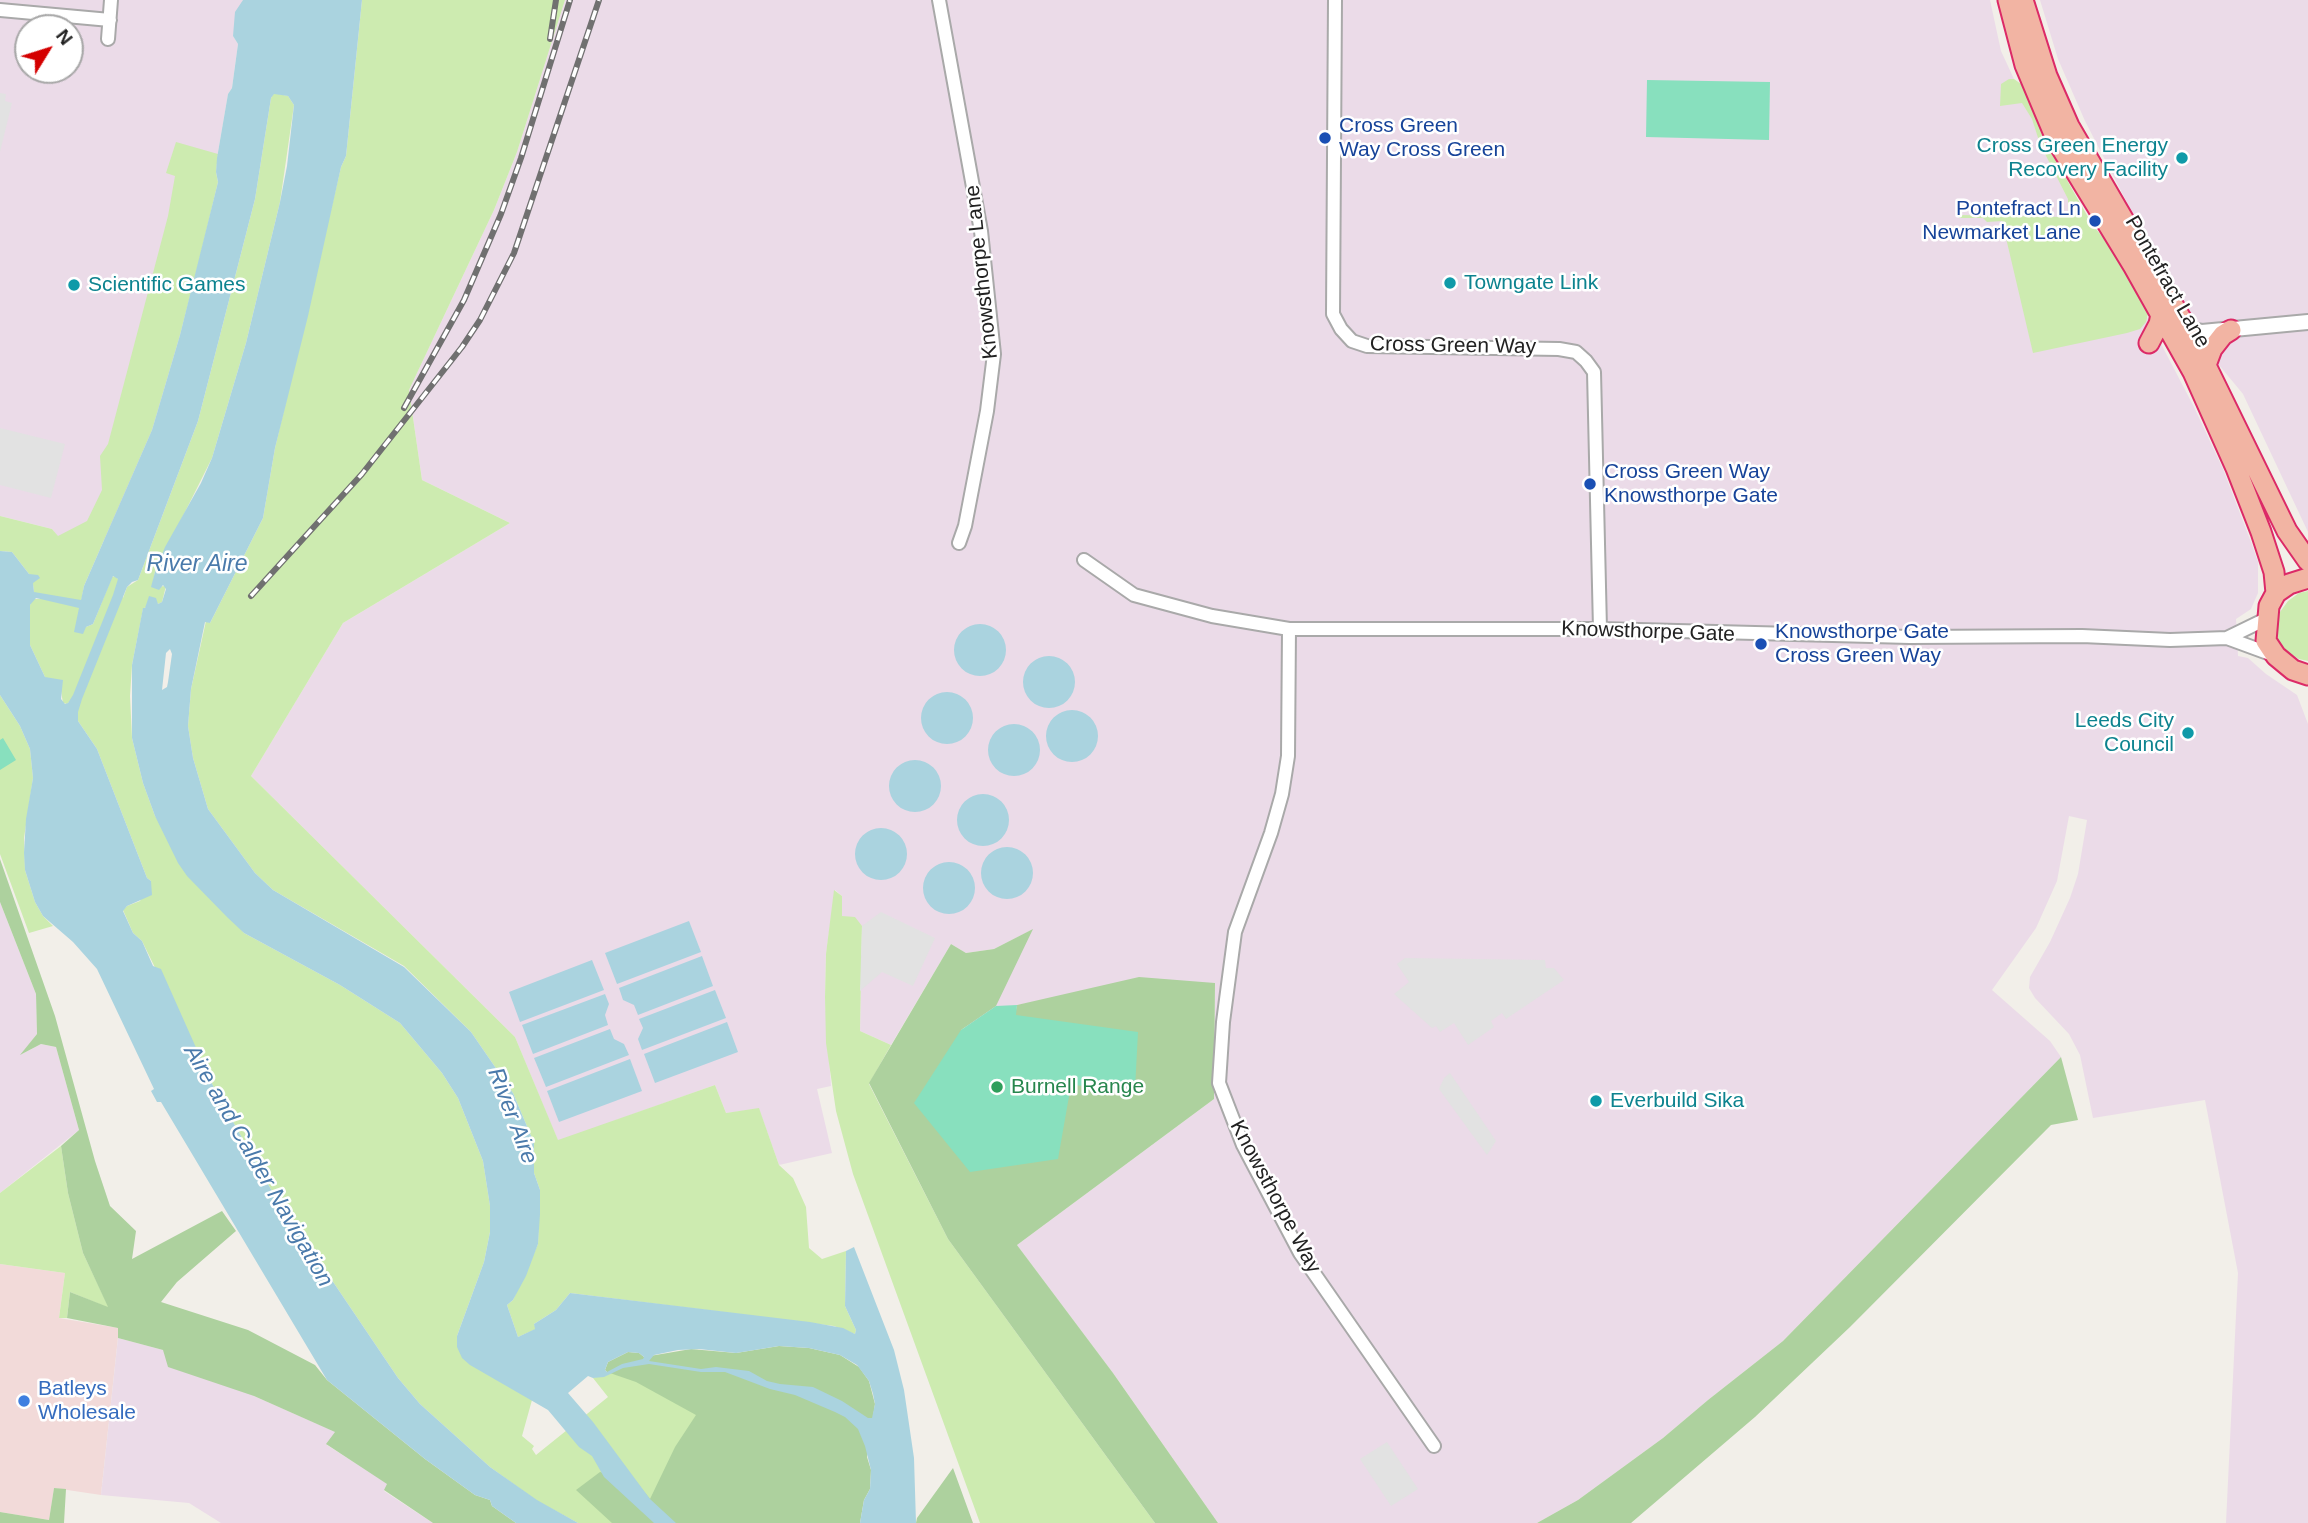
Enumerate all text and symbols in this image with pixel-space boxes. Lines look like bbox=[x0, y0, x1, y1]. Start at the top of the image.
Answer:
north arrow bbox=[14, 14, 84, 84]
text: N bbox=[52, 25, 77, 49]
place label: Cross Green Way Cross Green bbox=[1339, 113, 1505, 163]
marker: Cross Green Way Cross Green bbox=[1317, 130, 1333, 146]
place label: Cross Green Energy Recovery Facility bbox=[1977, 133, 2168, 183]
marker: Cross Green Energy Recovery Facility bbox=[2174, 150, 2190, 166]
street label: Knowsthorpe Lane bbox=[960, 184, 1004, 360]
place label: Pontefract Ln Newmarket Lane bbox=[1922, 196, 2081, 246]
street label: Pontefract Lane bbox=[2119, 211, 2215, 353]
marker: Pontefract Ln Newmarket Lane bbox=[2087, 213, 2103, 229]
place label: Towngate Link bbox=[1464, 270, 1598, 296]
place label: Scientific Games bbox=[88, 272, 246, 298]
marker: Towngate Link bbox=[1442, 275, 1458, 291]
marker: Scientific Games bbox=[66, 277, 82, 293]
street label: Cross Green Way bbox=[1370, 332, 1536, 360]
place label: Cross Green Way Knowsthorpe Gate bbox=[1604, 459, 1778, 509]
marker: Cross Green Way Knowsthorpe Gate bbox=[1582, 476, 1598, 492]
water label: River Aire bbox=[147, 551, 247, 579]
street label: Knowsthorpe Gate bbox=[1561, 616, 1735, 648]
place label: Knowsthorpe Gate Cross Green Way bbox=[1775, 619, 1949, 669]
marker: Knowsthorpe Gate Cross Green Way bbox=[1753, 636, 1769, 652]
place label: Leeds City Council bbox=[2075, 708, 2174, 758]
marker: Leeds City Council bbox=[2180, 725, 2196, 741]
water label: Aire and Calder Navigation bbox=[177, 1040, 339, 1292]
water label: River Aire bbox=[481, 1064, 543, 1168]
place label: Burnell Range bbox=[1011, 1074, 1144, 1100]
marker: Burnell Range bbox=[989, 1079, 1005, 1095]
place label: Everbuild Sika bbox=[1610, 1088, 1744, 1114]
marker: Everbuild Sika bbox=[1588, 1093, 1604, 1109]
street label: Knowsthorpe Way bbox=[1224, 1116, 1326, 1278]
place label: Batleys Wholesale bbox=[38, 1376, 136, 1426]
marker: Batleys Wholesale bbox=[16, 1393, 32, 1409]

